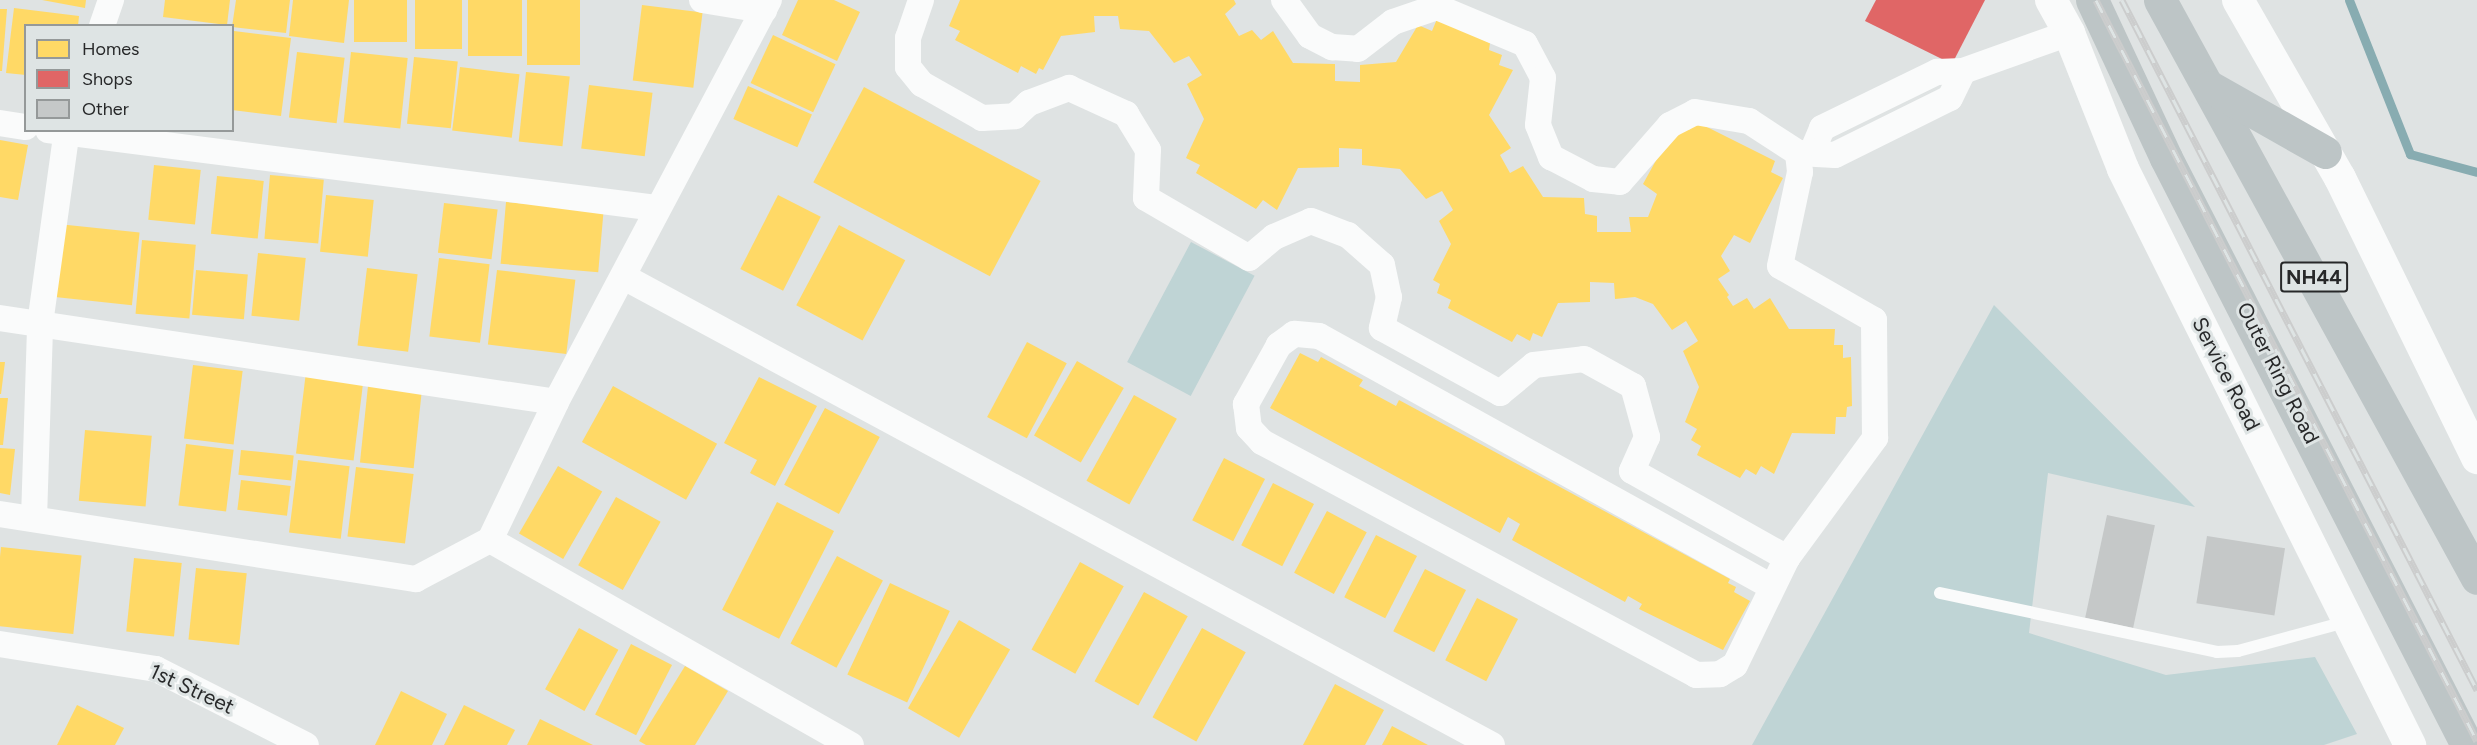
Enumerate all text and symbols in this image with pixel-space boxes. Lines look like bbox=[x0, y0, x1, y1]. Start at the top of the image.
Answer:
legend bbox=[24, 24, 234, 132]
text: Homes bbox=[82, 38, 140, 60]
text: Shops bbox=[82, 68, 133, 90]
text: Other bbox=[82, 98, 129, 120]
road number: NH44 bbox=[2280, 260, 2348, 294]
street label: Outer Ring Road bbox=[2232, 298, 2324, 448]
street label: Service Road bbox=[2187, 313, 2265, 435]
street label: 1st Street bbox=[146, 658, 238, 720]

